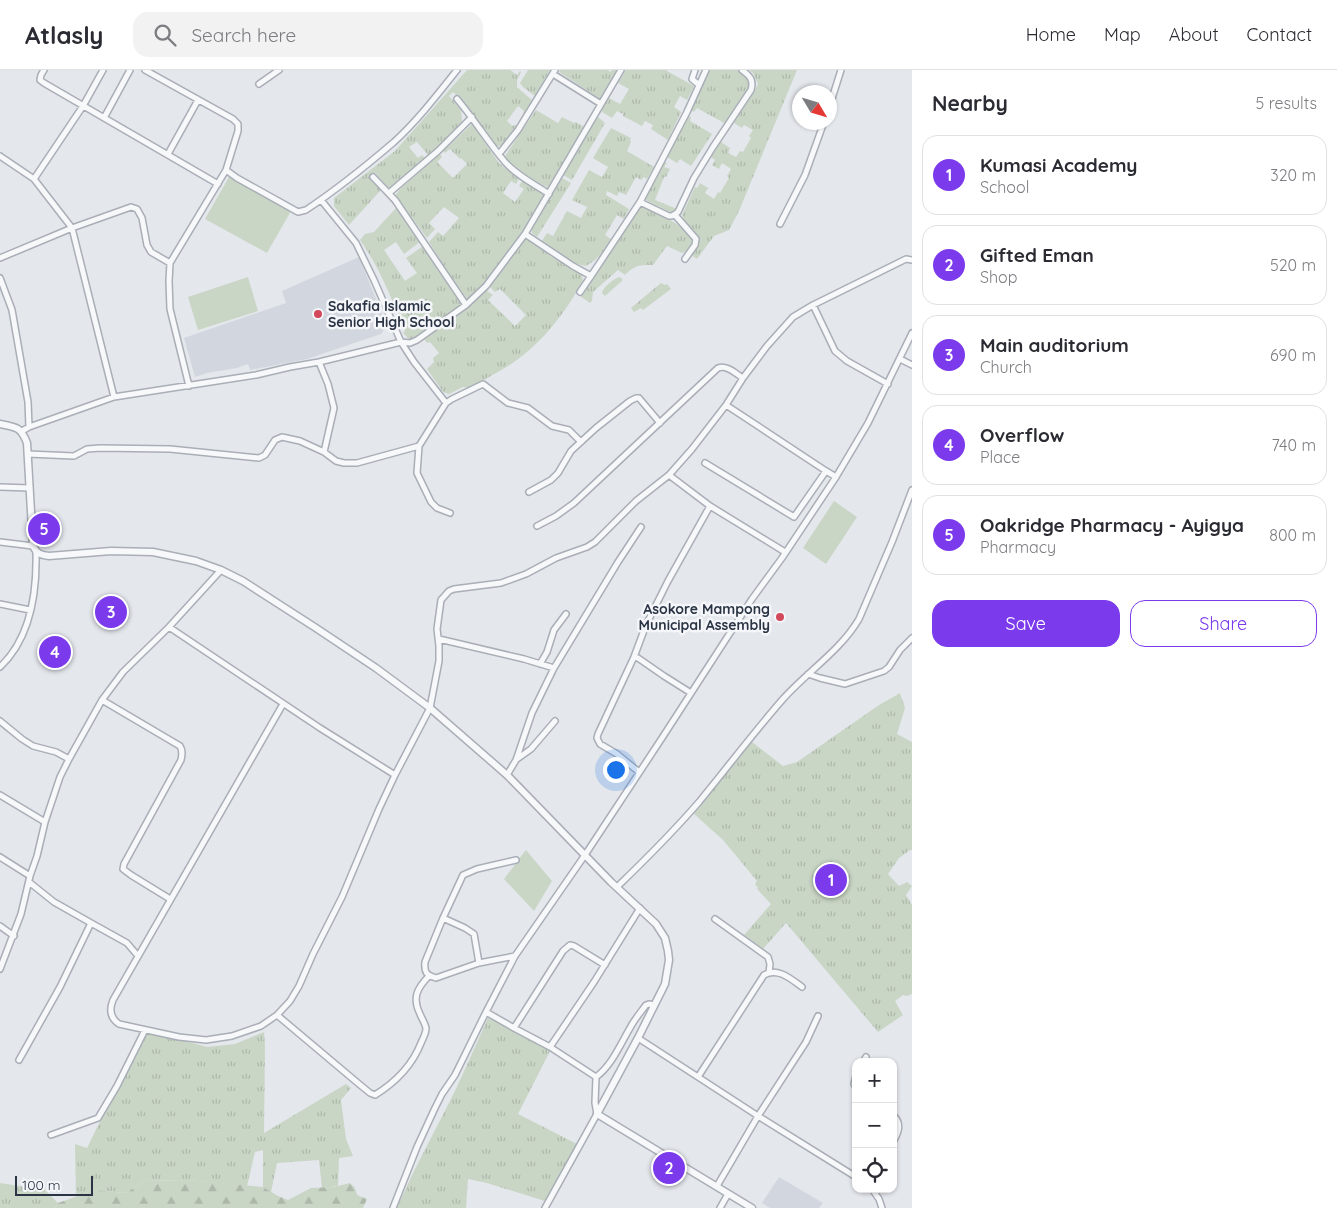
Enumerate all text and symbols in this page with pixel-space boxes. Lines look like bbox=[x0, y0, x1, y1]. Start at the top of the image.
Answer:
search box bbox=[133, 12, 483, 57]
text: Atlasly bbox=[25, 20, 103, 50]
icon: search bbox=[151, 21, 179, 49]
text: Search here bbox=[191, 23, 296, 47]
text: Home bbox=[1026, 23, 1076, 46]
text: Map bbox=[1104, 23, 1141, 46]
text: About bbox=[1169, 23, 1219, 46]
text: Contact bbox=[1247, 23, 1312, 46]
north arrow bbox=[792, 85, 837, 130]
text: Nearby bbox=[932, 90, 1008, 116]
text: 5 results bbox=[1256, 93, 1317, 113]
text: Kumasi Academy bbox=[980, 153, 1137, 177]
text: 1 bbox=[946, 165, 952, 185]
text: 320 m bbox=[1270, 165, 1316, 185]
text: School bbox=[980, 177, 1029, 197]
text: Gifted Eman bbox=[980, 243, 1094, 267]
text: 2 bbox=[944, 255, 954, 275]
text: 520 m bbox=[1270, 255, 1316, 275]
text: Shop bbox=[980, 267, 1017, 287]
place label: Sakafia Islamic Senior High School bbox=[328, 297, 455, 331]
marker: Sakafia Islamic Senior High School bbox=[312, 308, 324, 320]
text: Main auditorium bbox=[980, 333, 1129, 357]
text: 3 bbox=[945, 345, 953, 365]
text: 690 m bbox=[1270, 345, 1316, 365]
text: Church bbox=[980, 357, 1032, 377]
text: Overflow bbox=[980, 423, 1064, 447]
text: 4 bbox=[944, 435, 954, 455]
text: 740 m bbox=[1272, 435, 1316, 455]
text: Place bbox=[980, 447, 1020, 467]
pin: 5 bbox=[28, 510, 60, 548]
text: Oakridge Pharmacy - Ayigya bbox=[980, 513, 1244, 537]
text: 5 bbox=[944, 525, 954, 545]
text: 800 m bbox=[1269, 525, 1316, 545]
text: Pharmacy bbox=[980, 537, 1056, 557]
pin: 3 bbox=[95, 593, 127, 631]
place label: Asokore Mampong Municipal Assembly bbox=[639, 600, 770, 634]
button: Save bbox=[932, 600, 1120, 647]
button: Share bbox=[1130, 600, 1317, 647]
marker: Asokore Mampong Municipal Assembly bbox=[774, 611, 786, 623]
pin: 4 bbox=[39, 633, 71, 671]
your location bbox=[603, 757, 629, 783]
pin: 1 bbox=[815, 861, 847, 899]
map controls bbox=[852, 1058, 897, 1193]
button: + bbox=[852, 1058, 897, 1103]
button: − bbox=[852, 1103, 897, 1148]
button: locate bbox=[852, 1148, 897, 1193]
pin: 2 bbox=[653, 1149, 685, 1187]
scale bar bbox=[15, 1173, 92, 1196]
text: 100 m bbox=[22, 1176, 60, 1194]

